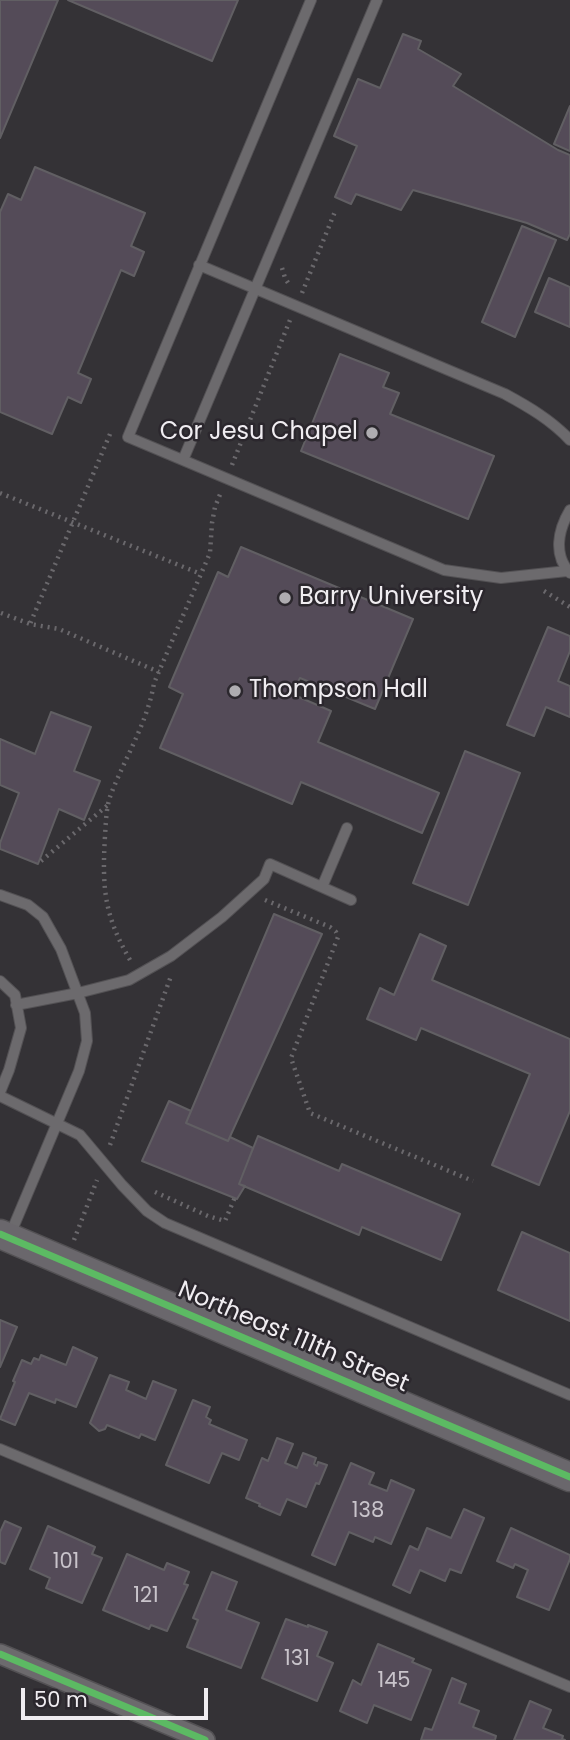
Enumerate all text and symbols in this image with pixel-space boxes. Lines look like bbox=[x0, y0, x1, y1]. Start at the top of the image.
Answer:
place label: Cor Jesu Chapel bbox=[160, 419, 358, 447]
marker: Cor Jesu Chapel bbox=[364, 425, 380, 441]
place label: Barry University bbox=[299, 584, 483, 612]
marker: Barry University bbox=[277, 590, 293, 606]
place label: Thompson Hall bbox=[249, 677, 428, 705]
marker: Thompson Hall bbox=[227, 683, 243, 699]
street label: Northeast 111th Street bbox=[173, 1276, 413, 1400]
house number: 138 bbox=[352, 1499, 384, 1525]
house number: 101 bbox=[53, 1550, 79, 1576]
house number: 121 bbox=[133, 1584, 159, 1610]
house number: 131 bbox=[284, 1647, 310, 1673]
house number: 145 bbox=[377, 1669, 411, 1695]
scale bar bbox=[24, 1674, 212, 1718]
text: 50 m bbox=[34, 1685, 88, 1714]

